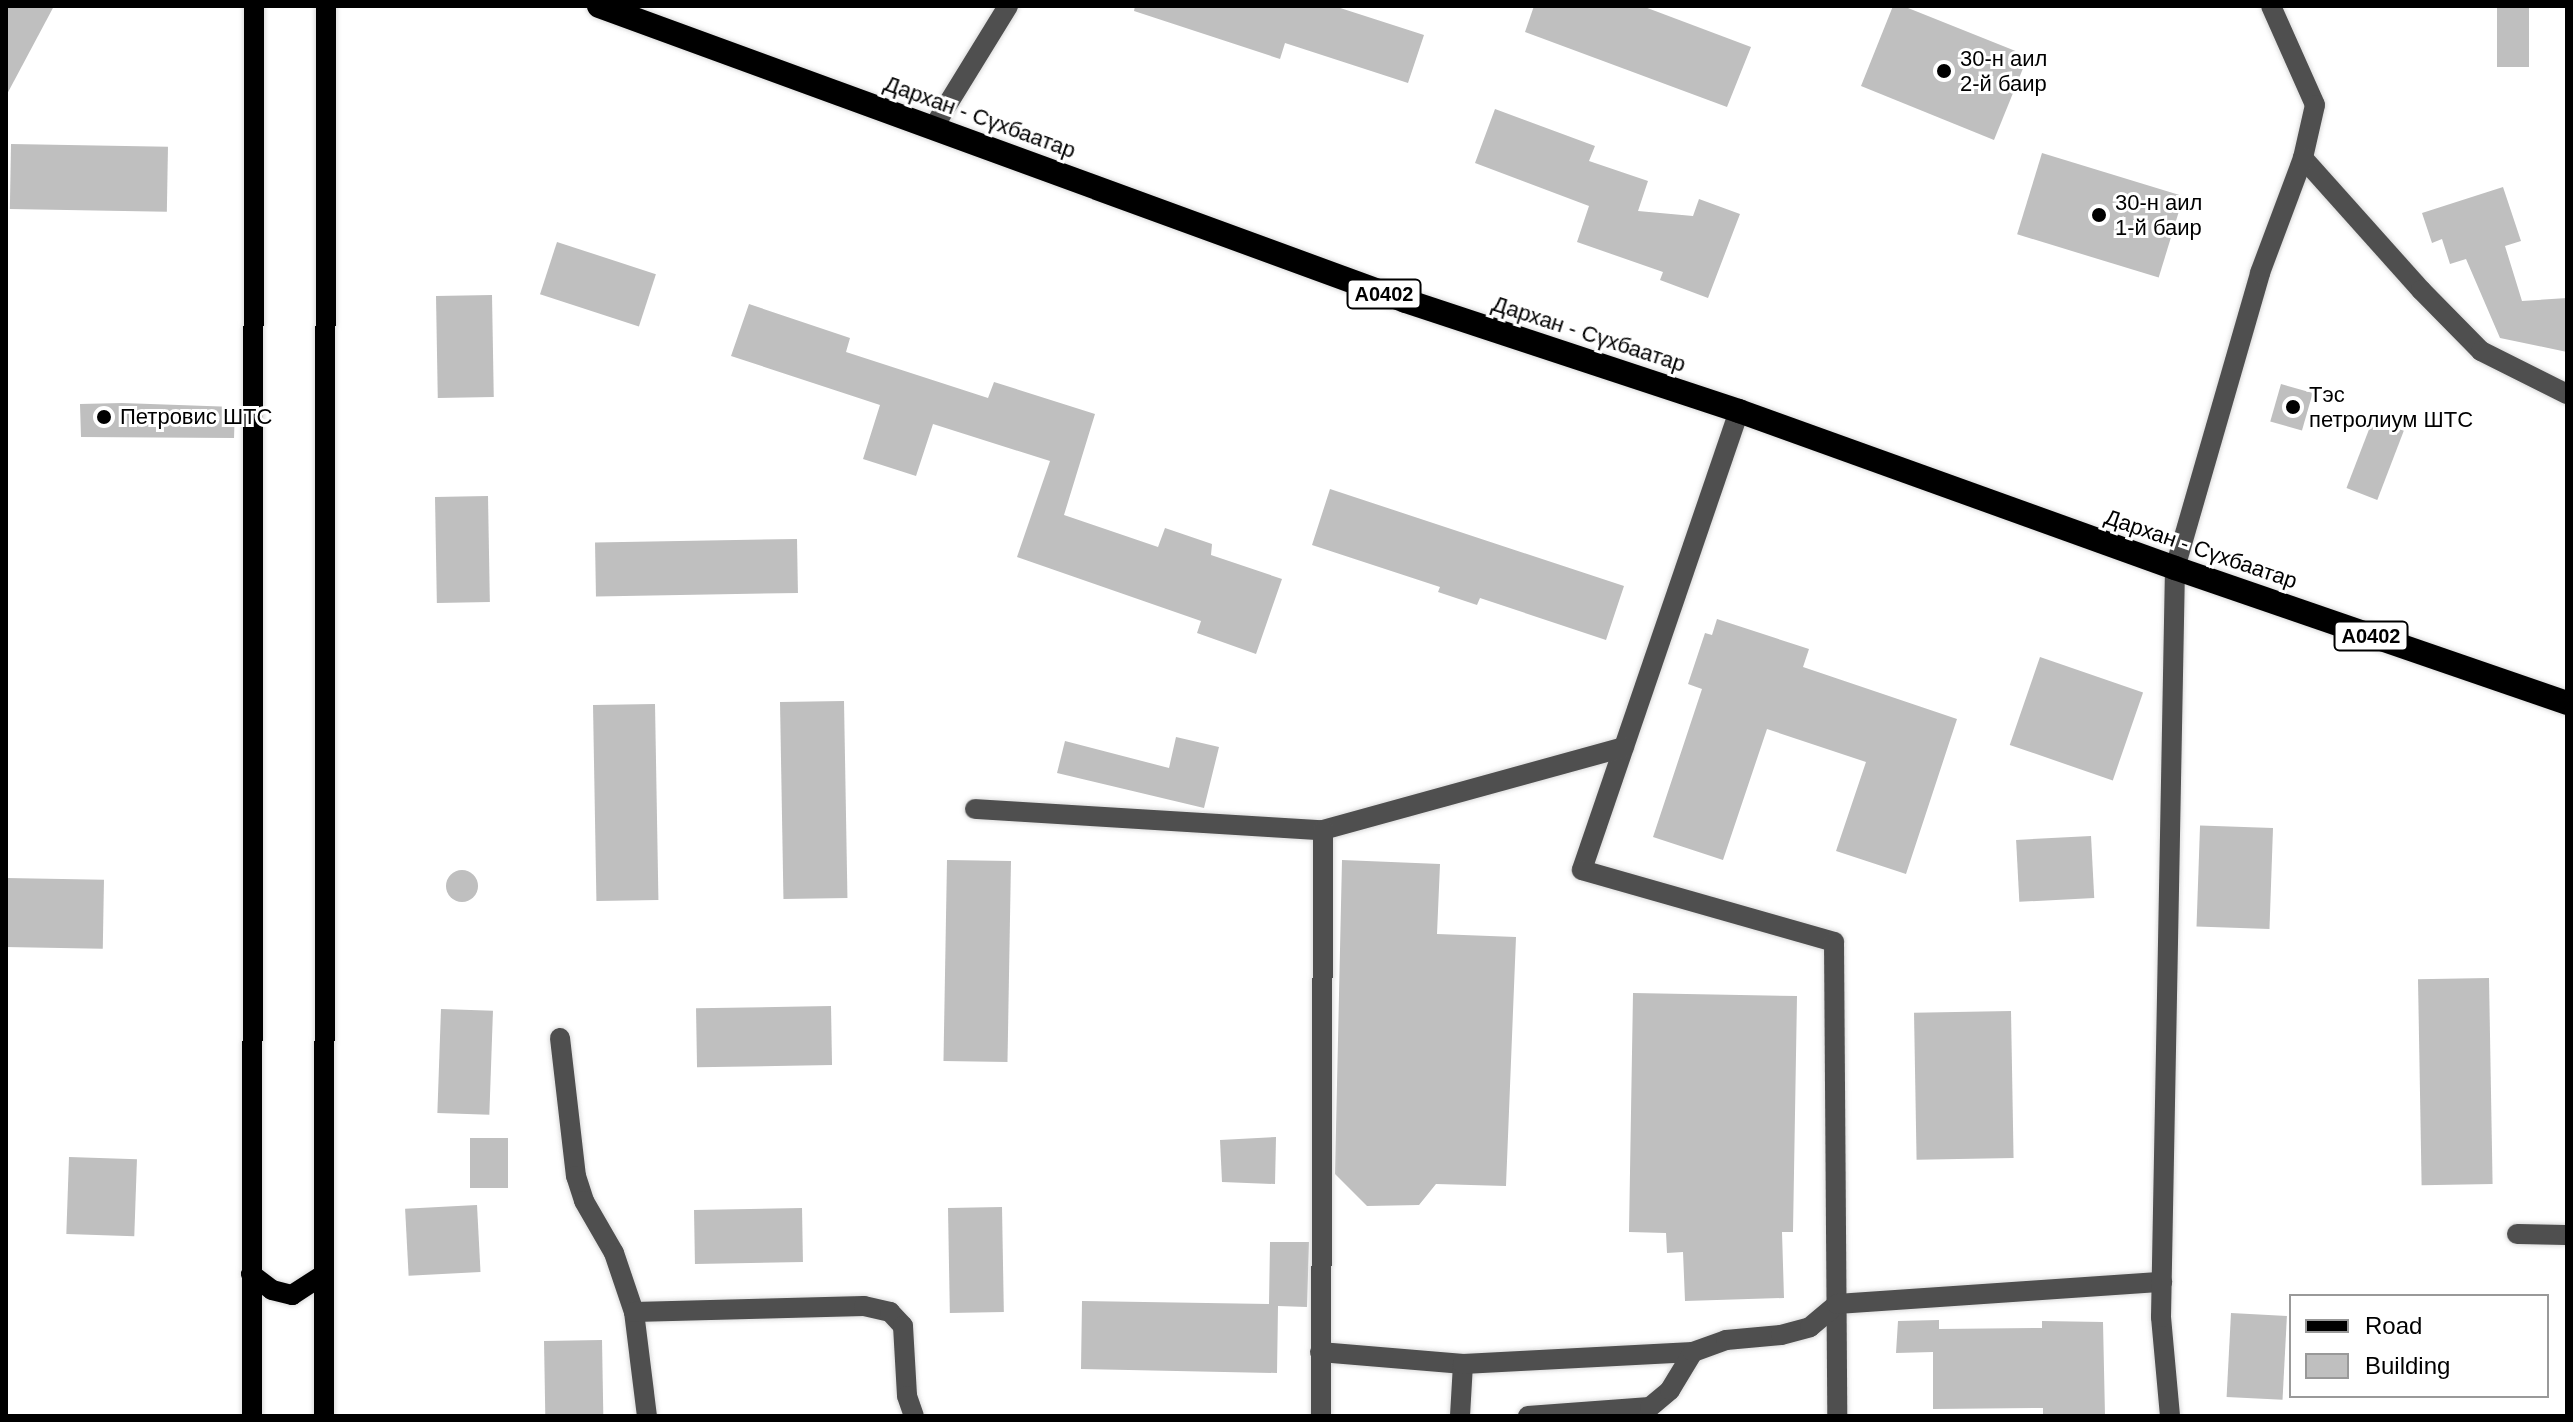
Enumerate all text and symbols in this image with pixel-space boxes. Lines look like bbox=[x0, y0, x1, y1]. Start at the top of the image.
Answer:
place label: 30-н аил 2-й баир bbox=[1960, 45, 2047, 96]
marker: 30-н аил 2-й баир bbox=[1935, 62, 1953, 80]
street label: Дархан - Сүхбаатар bbox=[881, 70, 1079, 164]
place label: 30-н аил 1-й баир bbox=[2115, 189, 2202, 240]
marker: 30-н аил 1-й баир bbox=[2090, 206, 2108, 224]
road number: A0402 bbox=[1346, 278, 1422, 310]
street label: Дархан - Сүхбаатар bbox=[1489, 290, 1689, 378]
place label: Тэс петролиум ШТС bbox=[2309, 381, 2473, 432]
marker: Тэс петролиум ШТС bbox=[2284, 398, 2302, 416]
place label: Петровис ШТС bbox=[120, 404, 272, 430]
marker: Петровис ШТС bbox=[95, 408, 113, 426]
street label: Дархан - Сүхбаатар bbox=[2101, 504, 2301, 594]
road number: A0402 bbox=[2333, 620, 2409, 652]
legend bbox=[2289, 1294, 2549, 1398]
text: Road bbox=[2365, 1312, 2422, 1339]
text: Building bbox=[2365, 1352, 2450, 1379]

